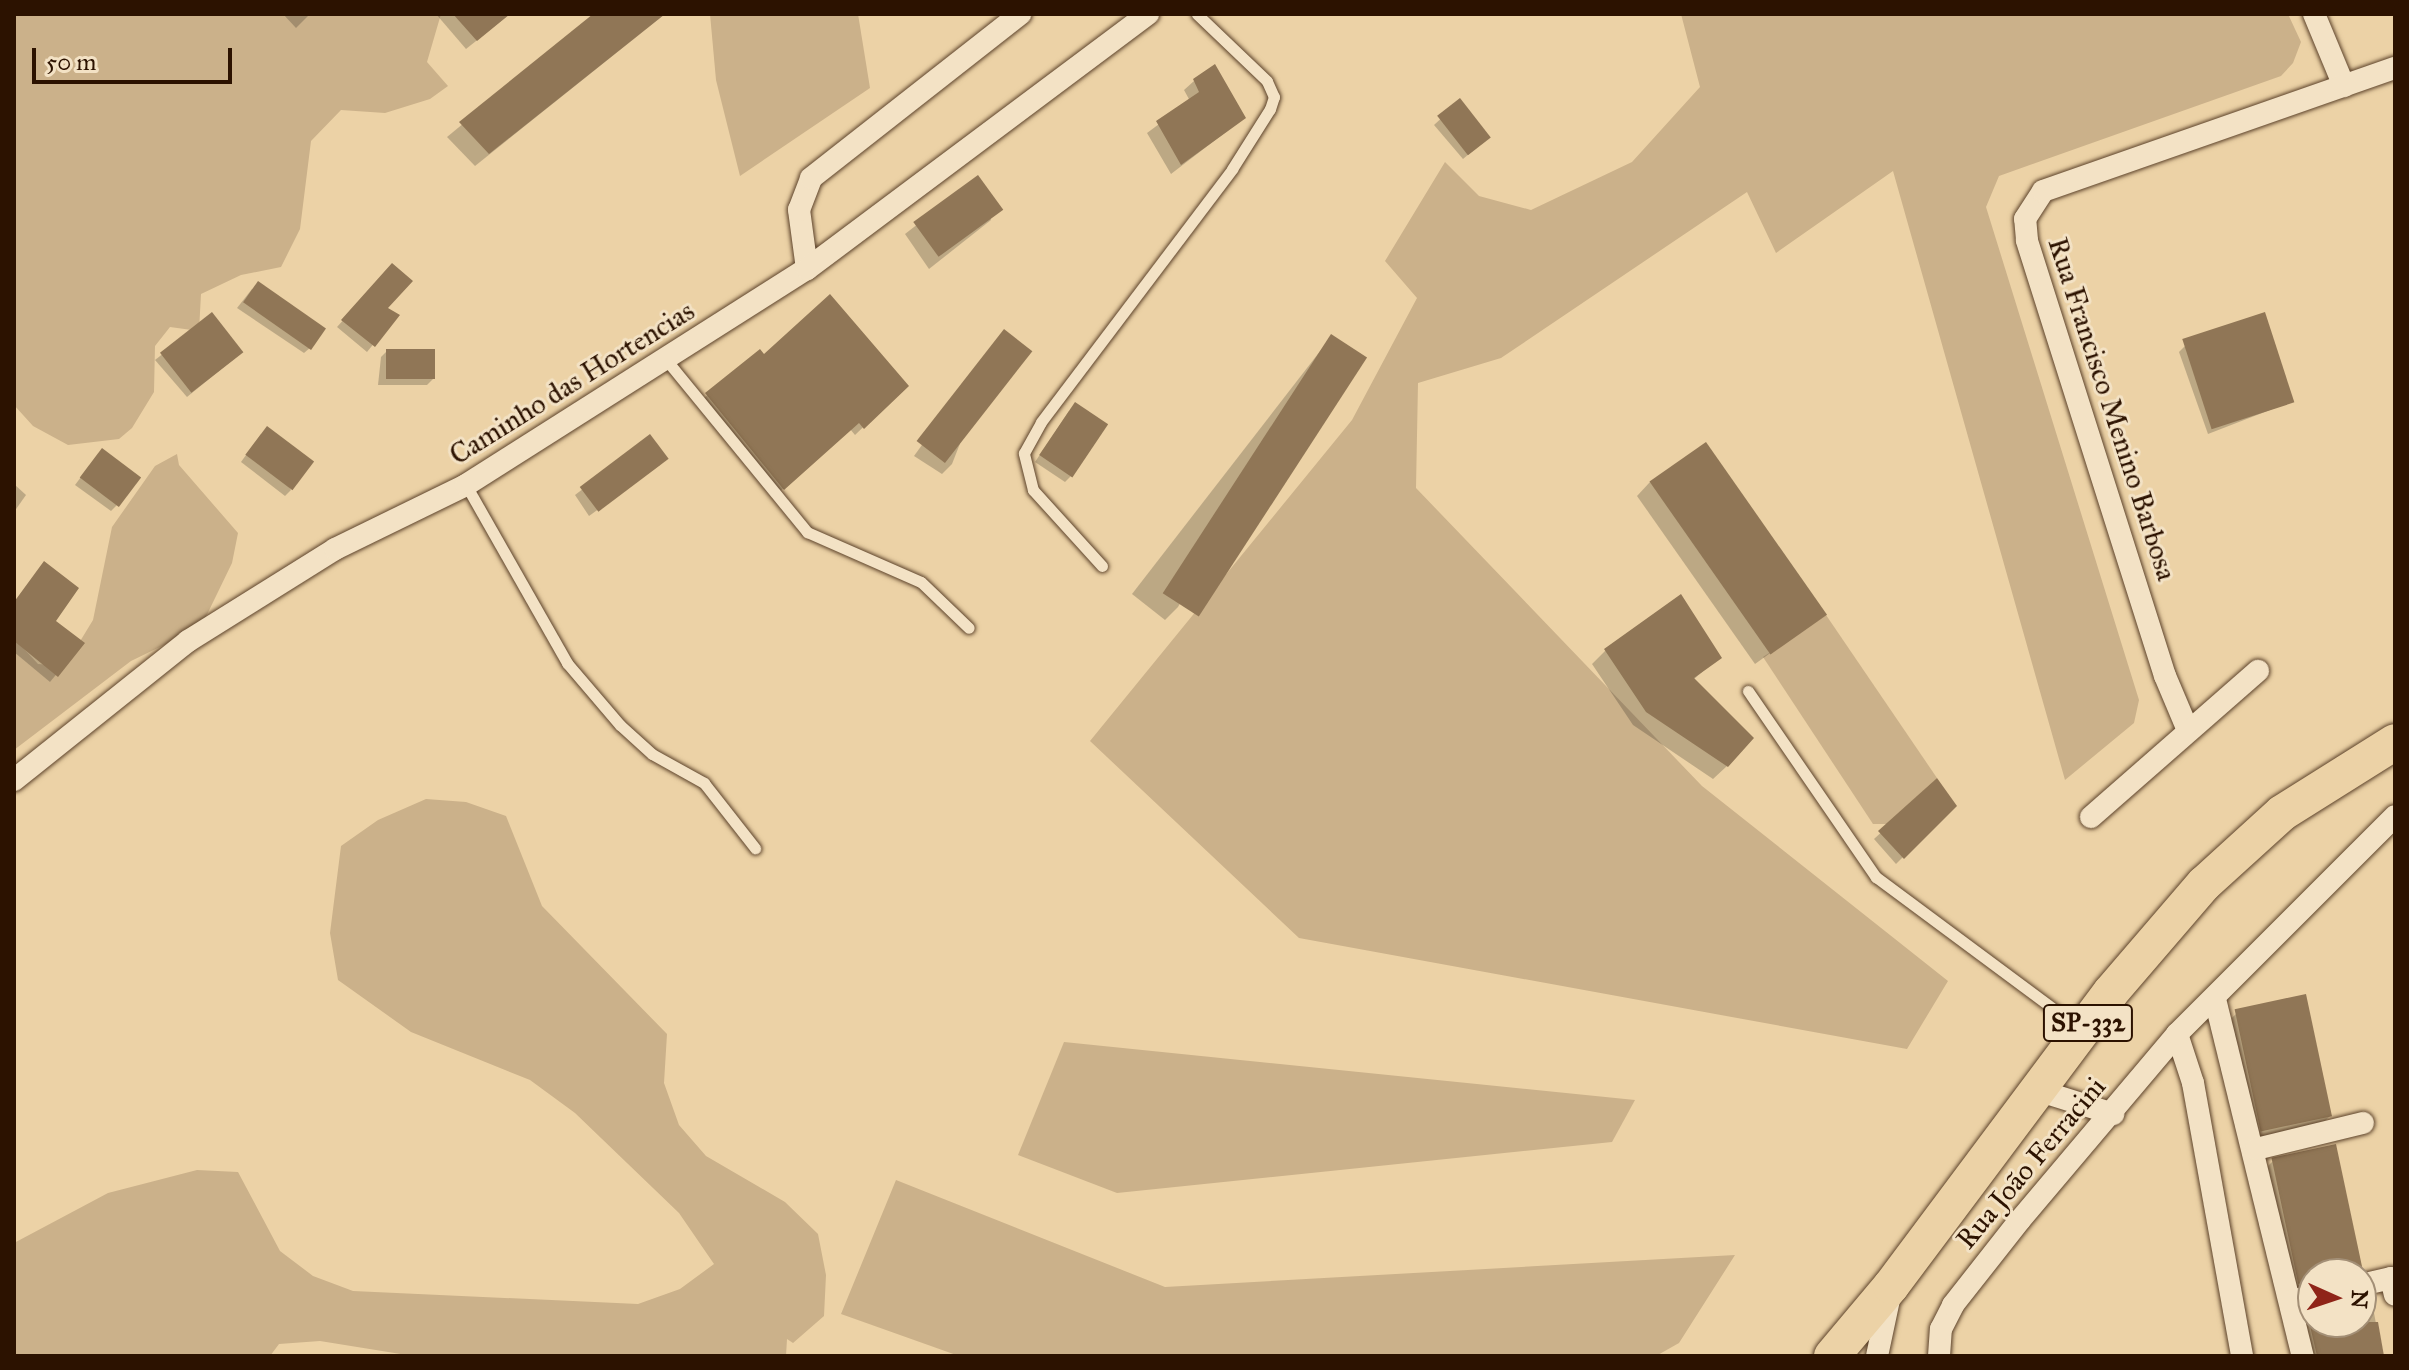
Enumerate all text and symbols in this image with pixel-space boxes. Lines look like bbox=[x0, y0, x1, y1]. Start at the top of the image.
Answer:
scale bar bbox=[36, 32, 236, 82]
text: 50 m bbox=[46, 47, 96, 77]
street label: Rua Francisco Menino Barbosa bbox=[2041, 233, 2183, 585]
street label: Caminho das Hortencias bbox=[443, 294, 701, 472]
road number: SP-332 bbox=[2042, 1001, 2134, 1045]
street label: Rua João Ferracini bbox=[1949, 1070, 2113, 1256]
north arrow bbox=[2297, 1258, 2377, 1338]
text: N bbox=[2345, 1289, 2373, 1309]

